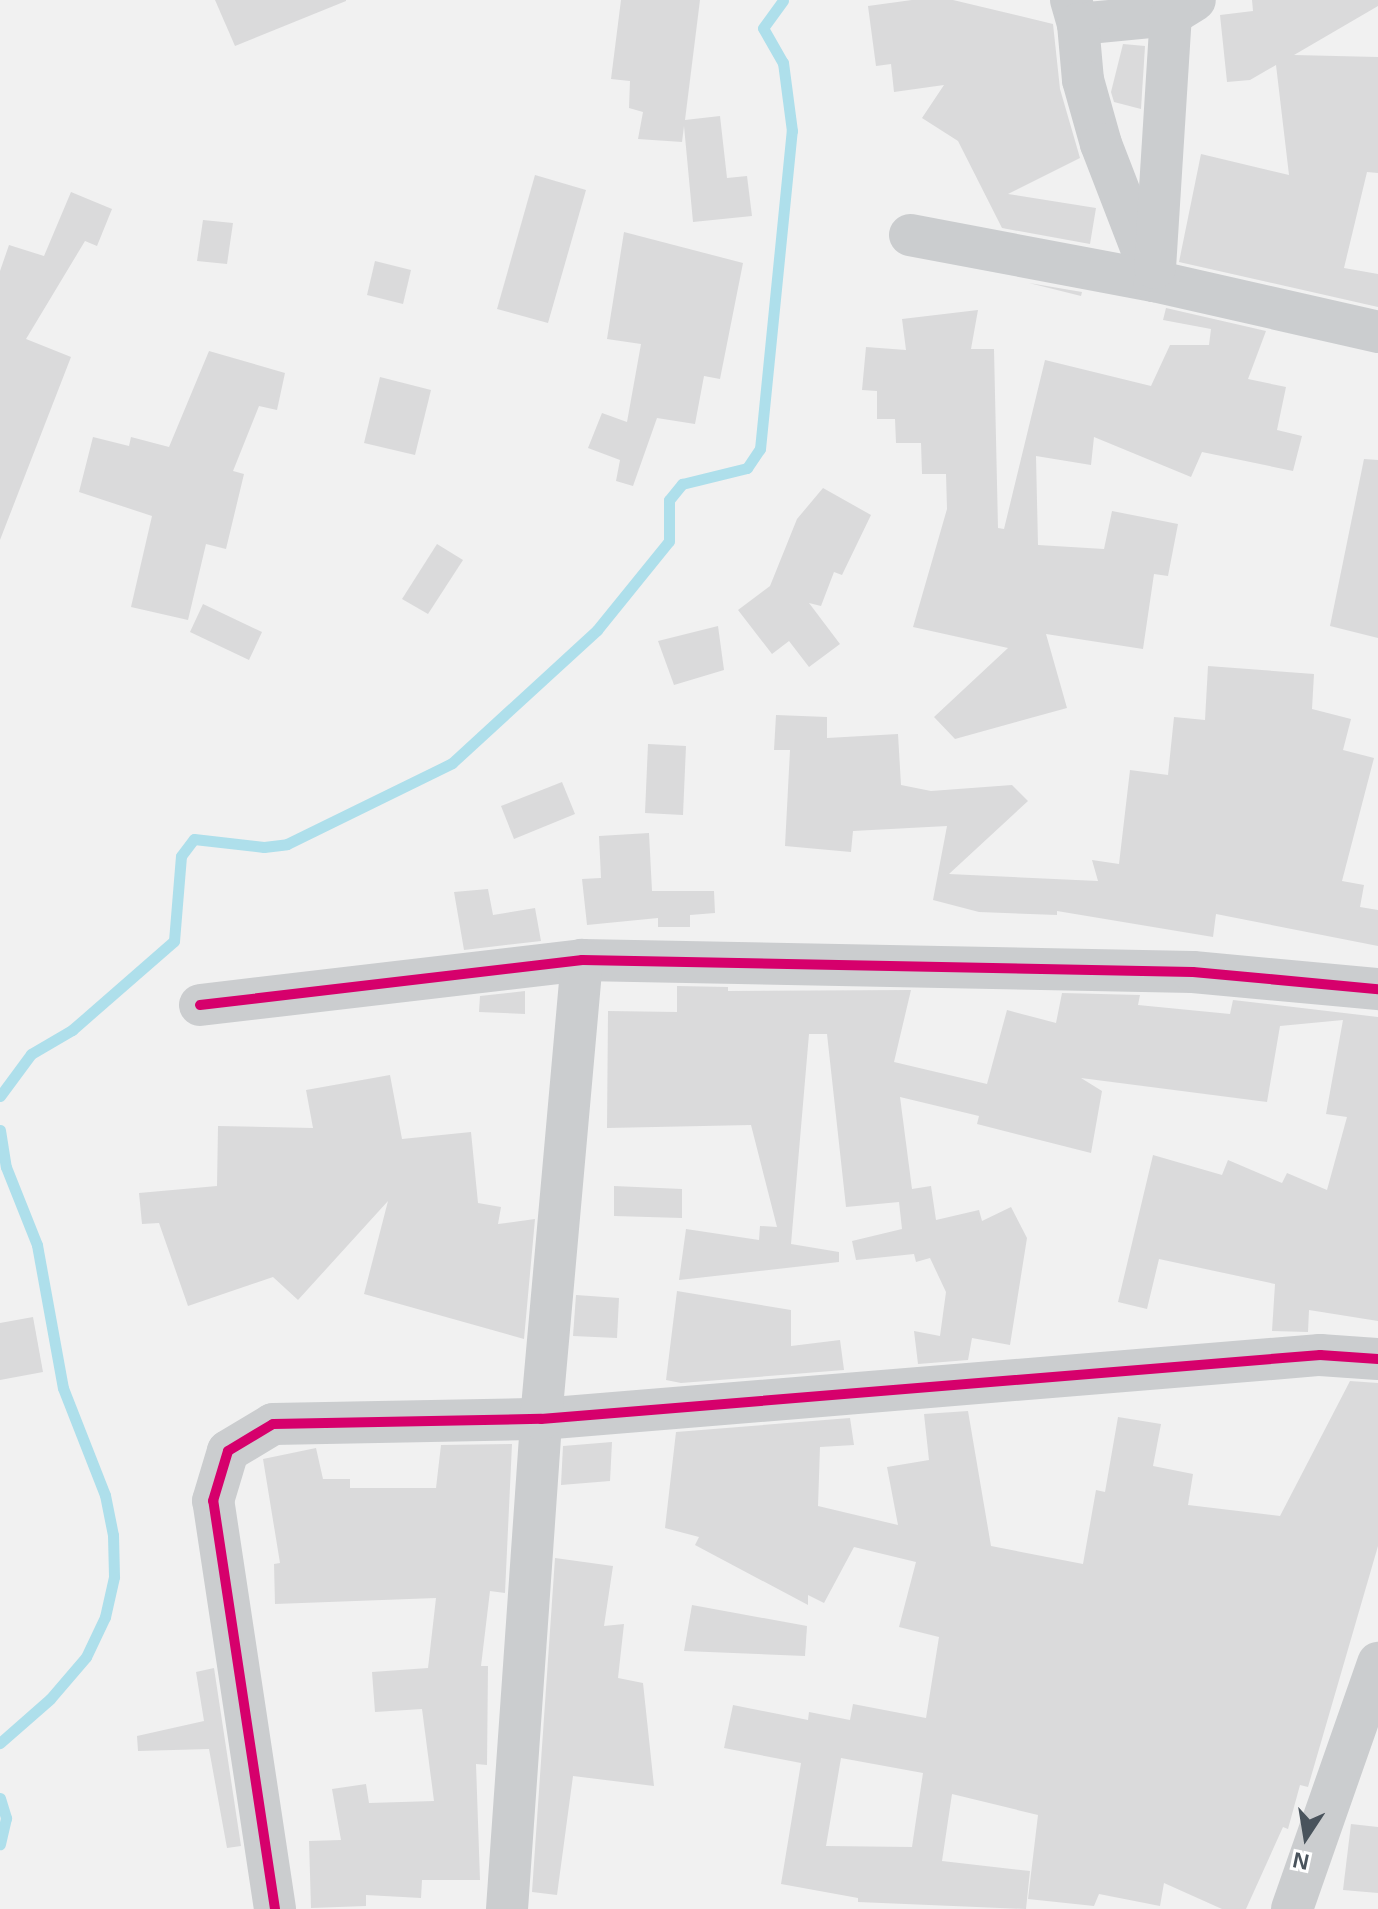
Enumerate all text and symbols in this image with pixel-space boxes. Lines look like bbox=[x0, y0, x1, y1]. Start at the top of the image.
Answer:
north arrow bbox=[1266, 1797, 1346, 1877]
text: N bbox=[1291, 1847, 1311, 1875]

